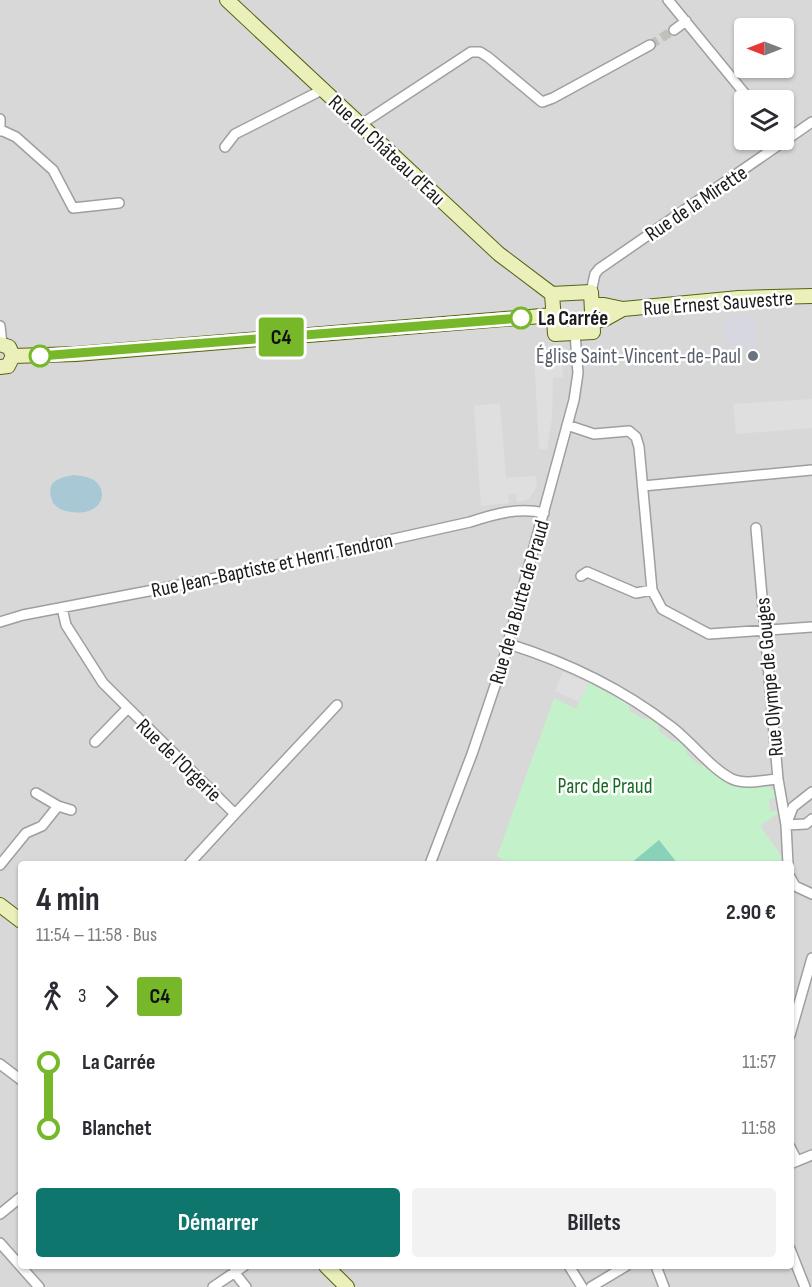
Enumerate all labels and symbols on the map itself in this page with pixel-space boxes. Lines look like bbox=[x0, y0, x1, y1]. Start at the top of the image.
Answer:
north arrow bbox=[734, 18, 794, 78]
street label: Rue du Château d'Eau bbox=[323, 90, 450, 211]
street label: Rue de la Mirette bbox=[641, 160, 752, 247]
street label: Rue Ernest Sauvestre bbox=[642, 286, 794, 321]
place label: La Carrée bbox=[538, 306, 608, 331]
marker: La Carrée bbox=[510, 307, 532, 329]
line badge: C4 bbox=[254, 318, 308, 356]
place label: Église Saint-Vincent-de-Paul bbox=[536, 344, 741, 369]
unlabelled marker bbox=[29, 345, 51, 367]
marker: Église Saint-Vincent-de-Paul bbox=[746, 349, 760, 363]
street label: Rue de la Butte de Praud bbox=[484, 517, 555, 687]
street label: Rue Jean-Baptiste et Henri Tendron bbox=[149, 528, 395, 603]
street label: Rue Olympe de Gouges bbox=[750, 596, 789, 757]
street label: Rue de l'Orgerie bbox=[131, 714, 227, 807]
park label: Parc de Praud bbox=[558, 774, 652, 799]

